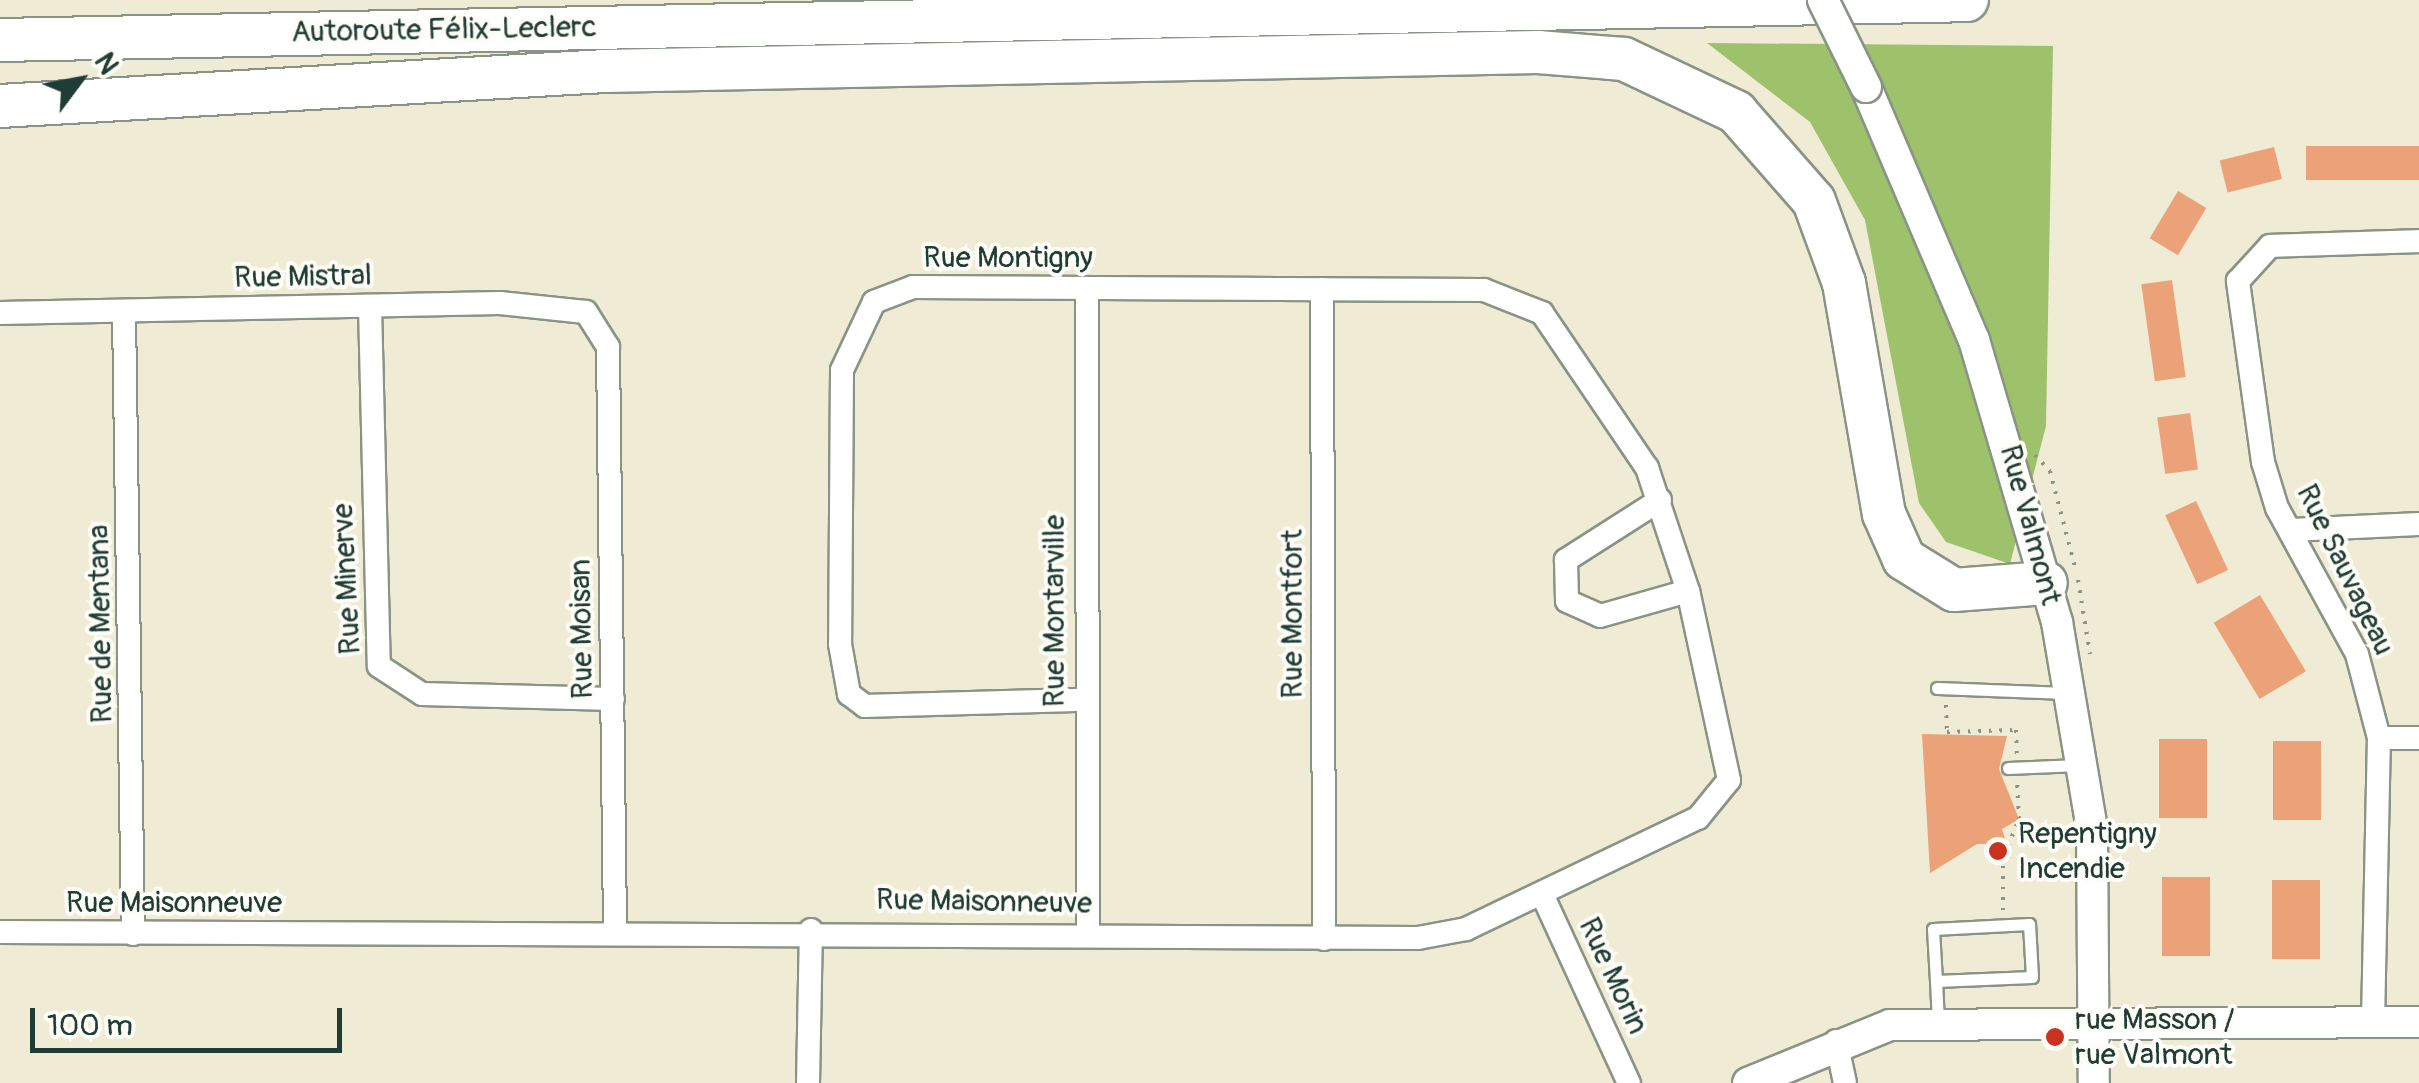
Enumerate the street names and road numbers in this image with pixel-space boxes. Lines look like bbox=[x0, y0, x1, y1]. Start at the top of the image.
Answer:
street label: Autoroute Félix-Leclerc bbox=[291, 9, 597, 51]
street label: Rue Montigny bbox=[923, 240, 1093, 276]
street label: Rue Mistral bbox=[234, 258, 372, 296]
street label: Rue Valmont bbox=[1991, 441, 2069, 609]
street label: Rue Sauvageau bbox=[2288, 479, 2402, 661]
street label: Rue Minerve bbox=[325, 503, 369, 655]
street label: Rue Montarville bbox=[1037, 515, 1073, 707]
street label: Rue de Mentana bbox=[81, 524, 121, 724]
street label: Rue Montfort bbox=[1275, 529, 1311, 699]
street label: Rue Moisan bbox=[563, 559, 601, 699]
street label: Rue Maisonneuve bbox=[876, 882, 1092, 922]
street label: Rue Maisonneuve bbox=[66, 885, 282, 921]
street label: Rue Morin bbox=[1570, 912, 1656, 1040]

